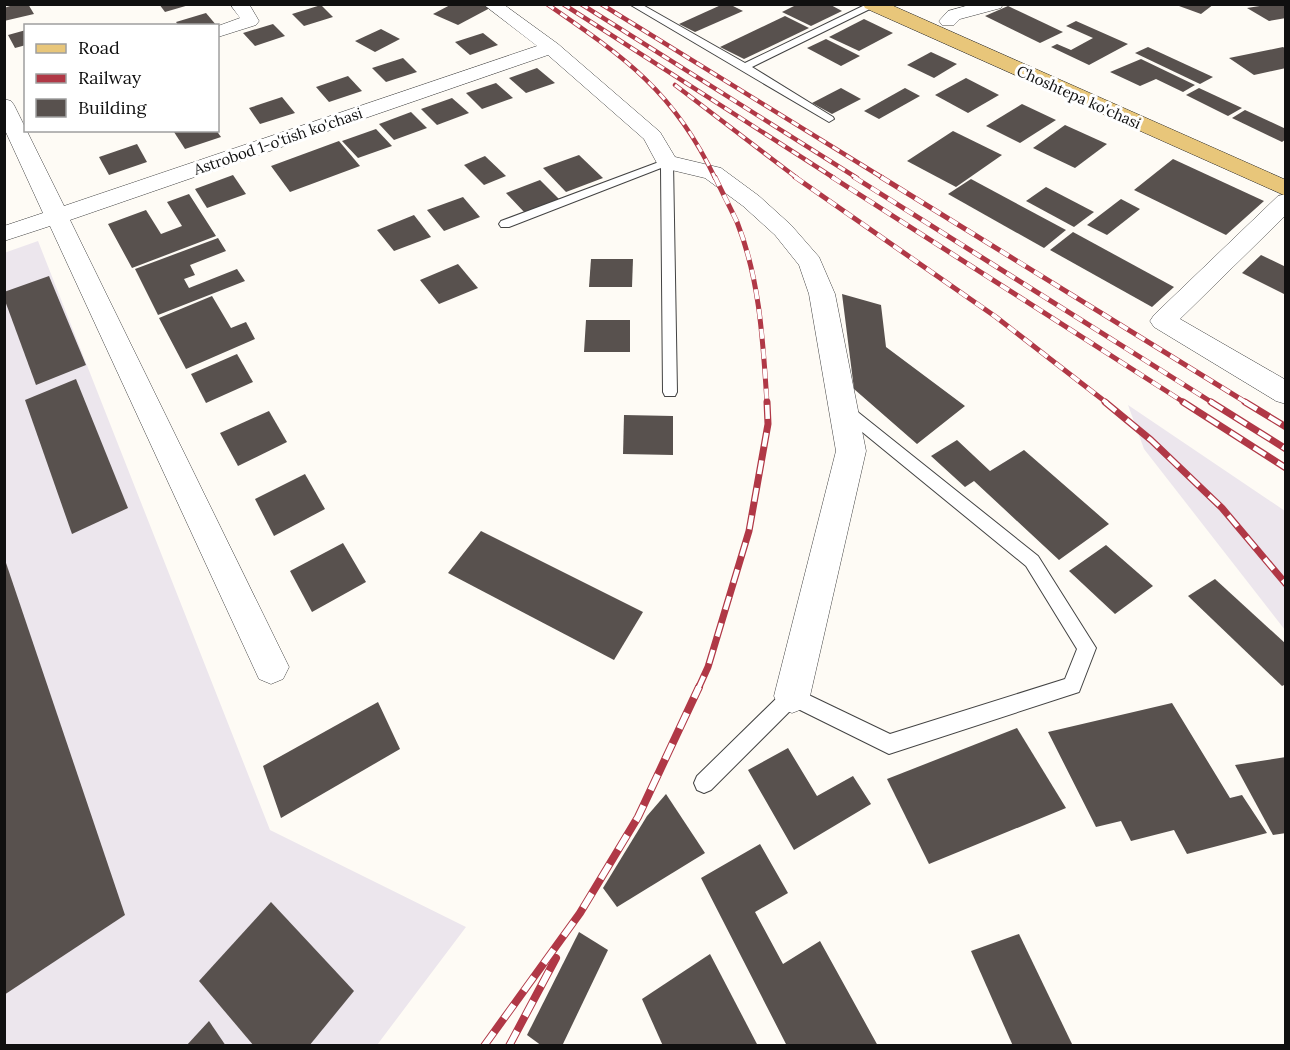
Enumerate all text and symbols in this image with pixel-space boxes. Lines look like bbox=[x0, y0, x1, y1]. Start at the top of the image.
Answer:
legend bbox=[24, 24, 219, 132]
text: Road bbox=[78, 36, 120, 59]
street label: Choshtepa ko'chasi bbox=[1014, 61, 1144, 133]
text: Railway bbox=[78, 66, 142, 89]
text: Building bbox=[78, 96, 148, 119]
street label: Astrobod 1-o'tish ko'chasi bbox=[190, 103, 365, 179]

